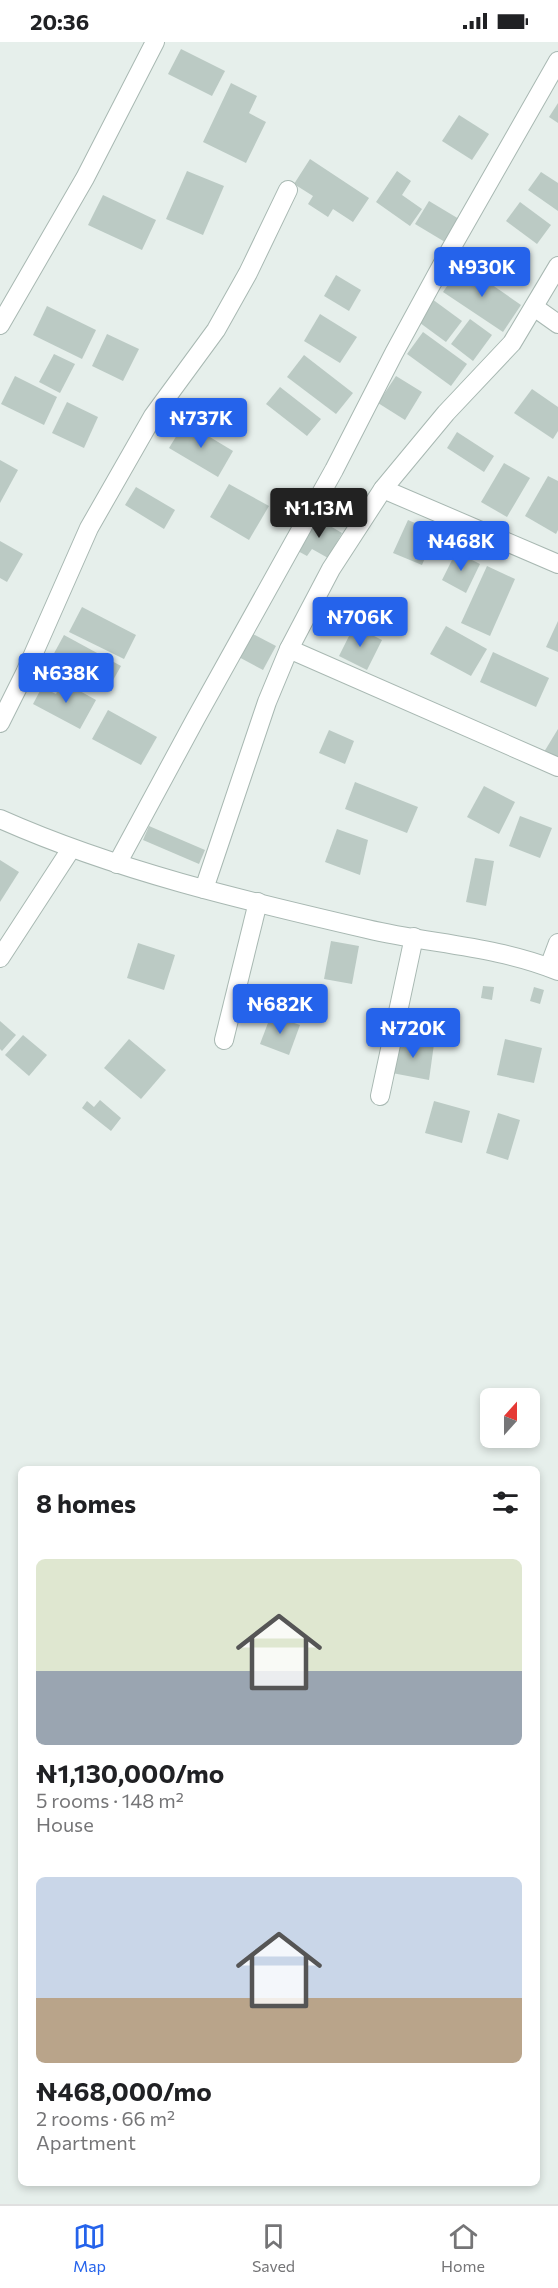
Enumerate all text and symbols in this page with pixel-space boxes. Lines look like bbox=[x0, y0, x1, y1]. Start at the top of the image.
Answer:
text: 20:36 bbox=[30, 8, 89, 35]
pin: ₦930K bbox=[440, 247, 524, 298]
text: ₦930K bbox=[448, 254, 516, 278]
pin: ₦737K bbox=[159, 398, 243, 449]
text: ₦737K bbox=[169, 405, 233, 429]
pin: ₦1.13M bbox=[270, 488, 368, 539]
text: ₦1.13M bbox=[284, 495, 354, 519]
pin: ₦468K bbox=[419, 521, 503, 572]
text: ₦468K bbox=[427, 528, 495, 552]
pin: ₦706K bbox=[318, 597, 402, 648]
text: ₦706K bbox=[327, 604, 393, 628]
pin: ₦638K bbox=[24, 653, 108, 704]
text: ₦638K bbox=[33, 660, 99, 684]
pin: ₦682K bbox=[238, 984, 322, 1035]
text: ₦682K bbox=[247, 991, 313, 1015]
pin: ₦720K bbox=[371, 1008, 455, 1059]
text: ₦720K bbox=[380, 1015, 446, 1039]
north arrow bbox=[480, 1388, 540, 1448]
map controls bbox=[480, 1388, 540, 1448]
icon: filters bbox=[489, 1486, 522, 1519]
text: 8 homes bbox=[36, 1487, 136, 1518]
icon: home bbox=[225, 1598, 333, 1706]
text: ₦1,130,000/mo bbox=[36, 1757, 224, 1788]
text: 5 rooms · 148 m² bbox=[36, 1788, 184, 1812]
text: House bbox=[36, 1812, 94, 1836]
icon: home bbox=[225, 1916, 333, 2024]
text: ₦468,000/mo bbox=[36, 2075, 212, 2106]
text: 2 rooms · 66 m² bbox=[36, 2106, 175, 2130]
text: Apartment bbox=[36, 2130, 136, 2154]
tab: Map bbox=[73, 2220, 106, 2275]
tab: Saved bbox=[252, 2220, 295, 2275]
tab: Home bbox=[441, 2220, 485, 2275]

